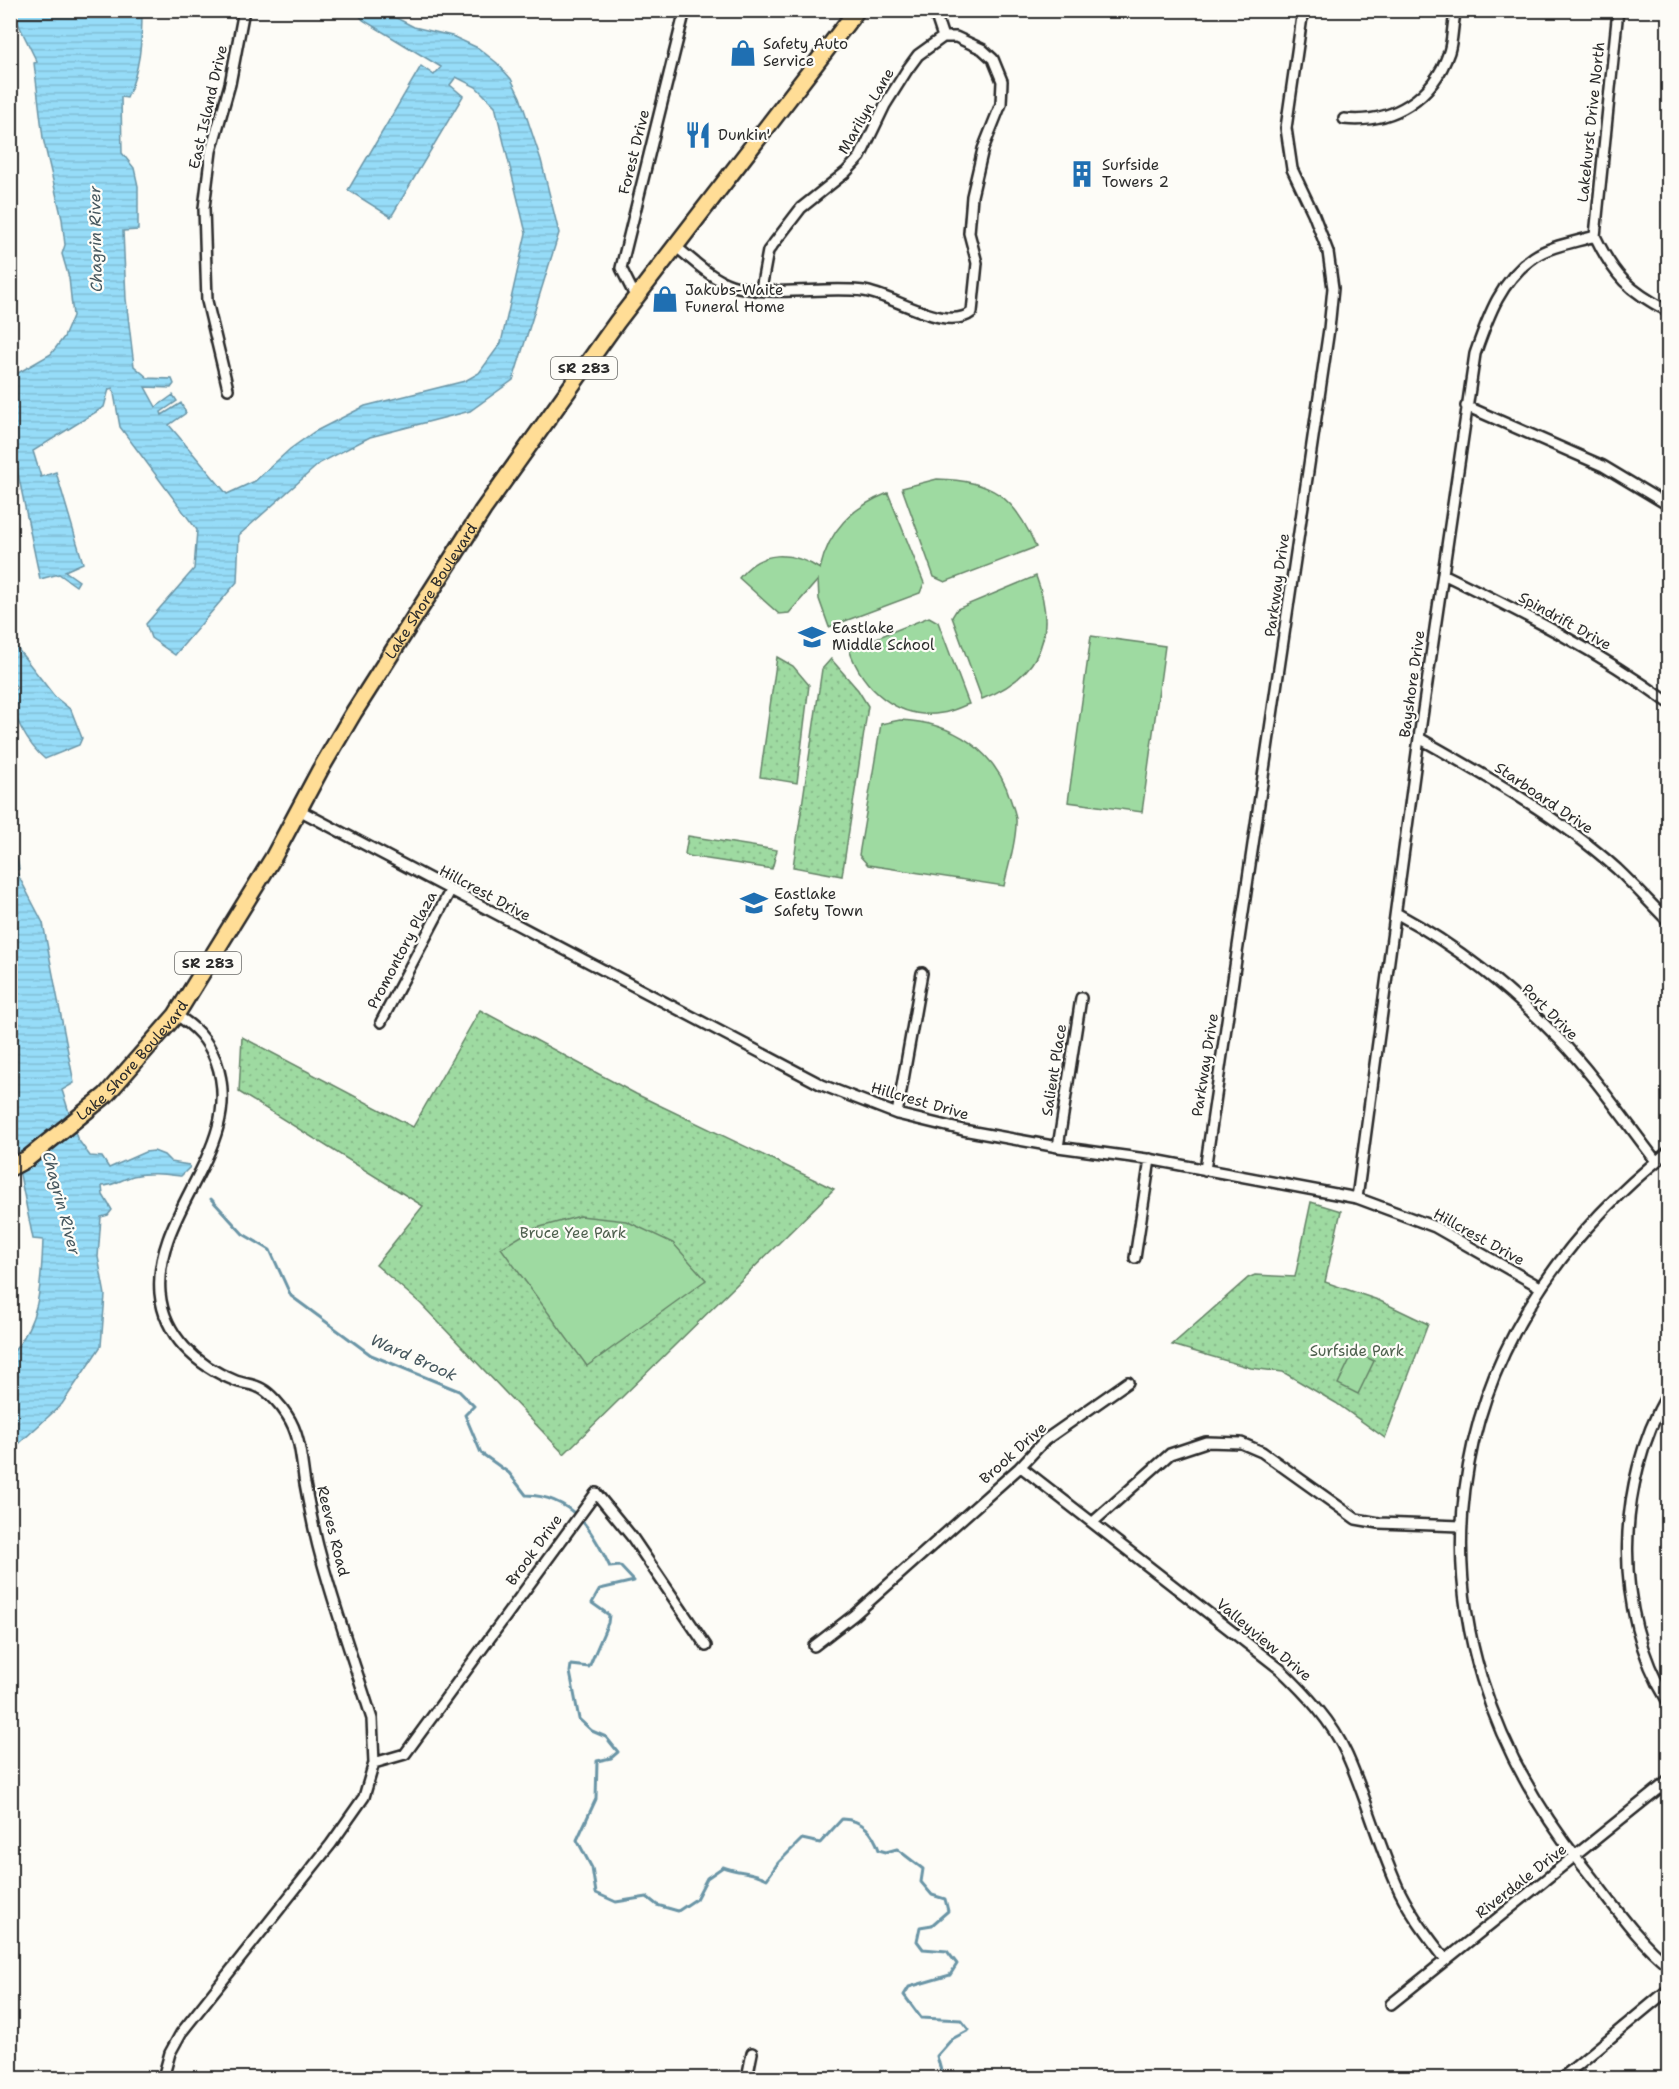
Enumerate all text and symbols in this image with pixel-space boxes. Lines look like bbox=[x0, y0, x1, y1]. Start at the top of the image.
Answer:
place label: Safety Auto Service bbox=[763, 34, 848, 71]
shop icon: Safety Auto Service bbox=[728, 38, 758, 68]
street label: Lakehurst Drive North bbox=[1573, 41, 1609, 203]
street label: East Island Drive bbox=[184, 43, 232, 171]
street label: Marilyn Lane bbox=[833, 64, 899, 158]
street label: Forest Drive bbox=[614, 107, 654, 197]
restaurant icon: Dunkin' bbox=[683, 120, 713, 150]
place label: Dunkin' bbox=[718, 125, 770, 145]
place label: Surfside Towers 2 bbox=[1102, 155, 1169, 192]
building icon: Surfside Towers 2 bbox=[1067, 159, 1097, 189]
water label: Chagrin River bbox=[84, 185, 107, 292]
place label: Jakubs-Waite Funeral Home bbox=[685, 280, 785, 317]
shop icon: Jakubs-Waite Funeral Home bbox=[650, 284, 680, 314]
road number: SR 283 bbox=[551, 357, 617, 379]
street label: Lake Shore Boulevard bbox=[380, 519, 482, 663]
street label: Parkway Drive bbox=[1260, 532, 1294, 638]
street label: Spindrift Drive bbox=[1515, 587, 1615, 655]
place label: Eastlake Middle School bbox=[832, 618, 935, 655]
school or university icon: Eastlake Middle School bbox=[797, 622, 827, 652]
street label: Bayshore Drive bbox=[1395, 629, 1429, 739]
street label: Starboard Drive bbox=[1491, 758, 1597, 838]
street label: Hillcrest Drive bbox=[436, 860, 534, 926]
place label: Eastlake Safety Town bbox=[774, 884, 863, 921]
street label: Promontory Plaza bbox=[363, 887, 442, 1012]
school or university icon: Eastlake Safety Town bbox=[739, 888, 769, 918]
road number: SR 283 bbox=[175, 952, 241, 974]
street label: Port Drive bbox=[1517, 979, 1583, 1045]
street label: Lake Shore Boulevard bbox=[72, 996, 193, 1125]
street label: Parkway Drive bbox=[1187, 1012, 1223, 1118]
street label: Salient Place bbox=[1037, 1022, 1071, 1118]
street label: Hillcrest Drive bbox=[869, 1077, 971, 1125]
water label: Chagrin River bbox=[38, 1149, 86, 1258]
street label: Hillcrest Drive bbox=[1430, 1204, 1528, 1270]
park label: Bruce Yee Park bbox=[520, 1223, 626, 1243]
water label: Ward Brook bbox=[367, 1329, 460, 1386]
park label: Surfside Park bbox=[1310, 1341, 1404, 1361]
street label: Brook Drive bbox=[975, 1418, 1051, 1488]
street label: Reeves Road bbox=[312, 1484, 354, 1579]
street label: Brook Drive bbox=[501, 1510, 567, 1590]
street label: Valleyview Drive bbox=[1212, 1594, 1316, 1686]
street label: Riverdale Drive bbox=[1471, 1839, 1571, 1923]

